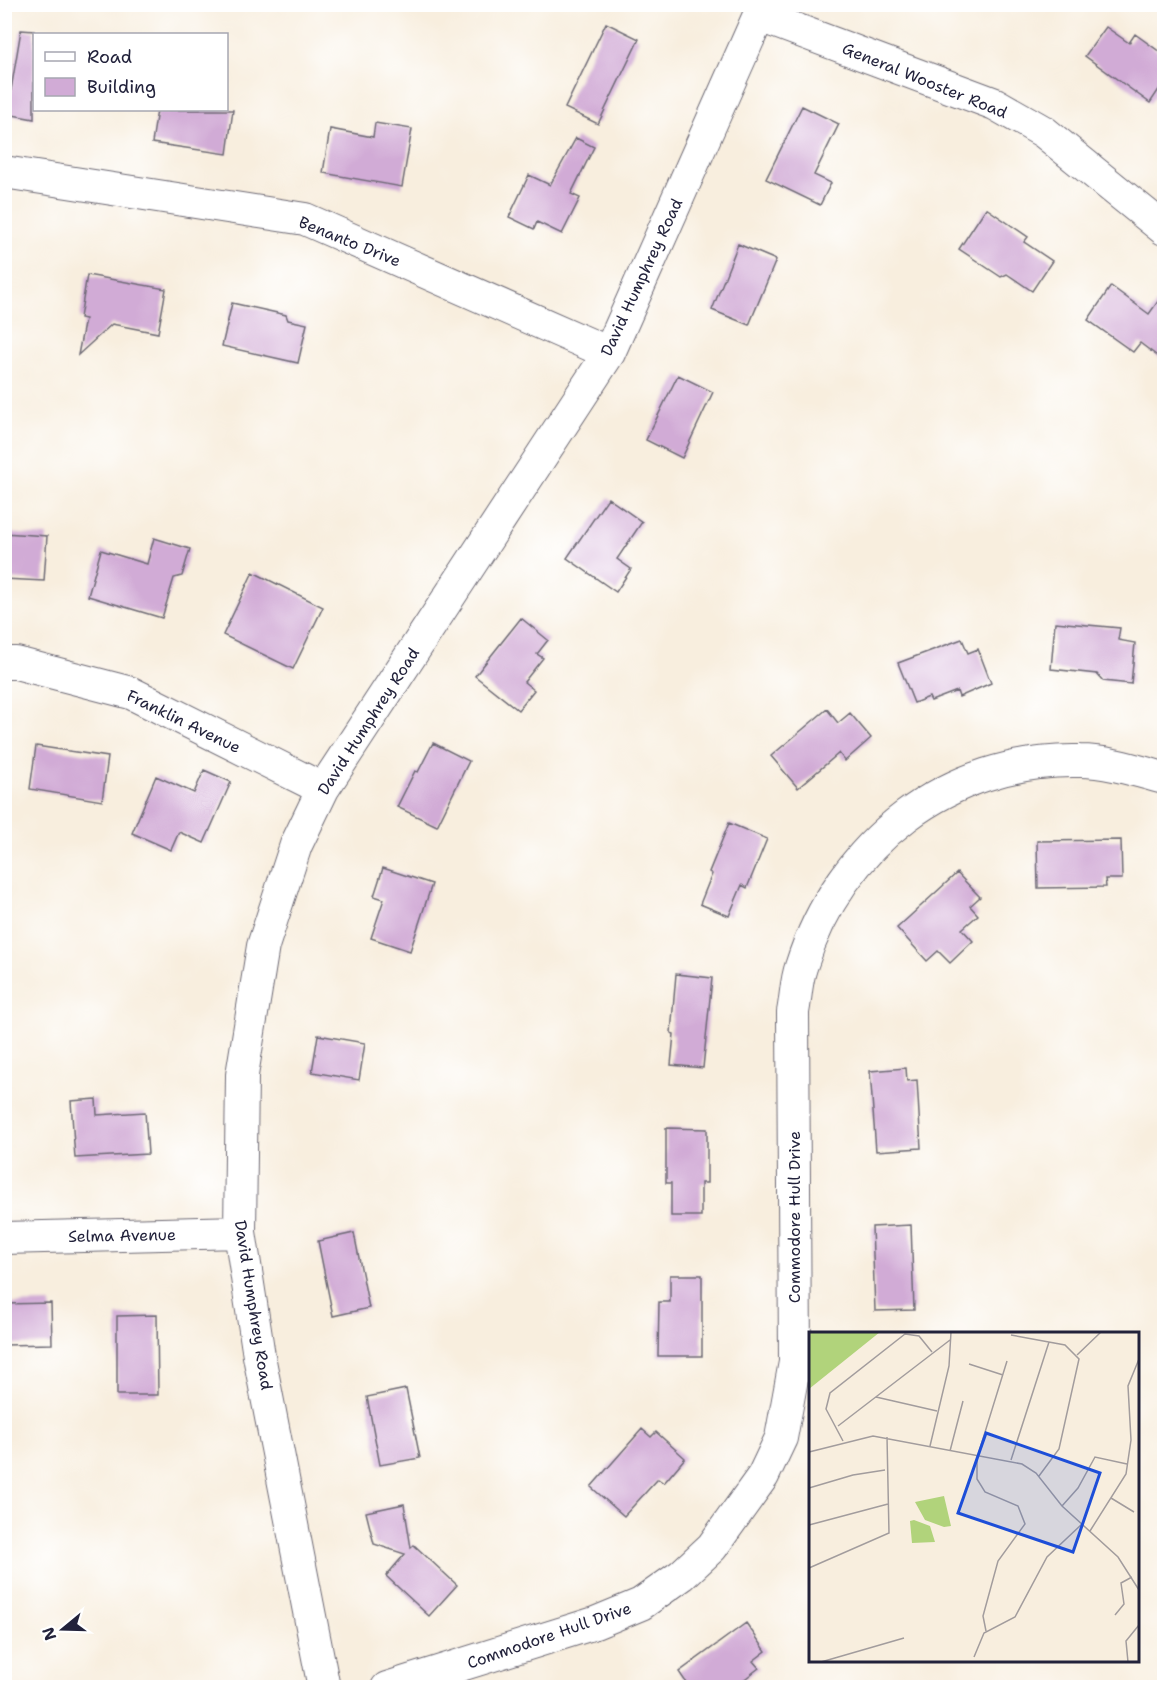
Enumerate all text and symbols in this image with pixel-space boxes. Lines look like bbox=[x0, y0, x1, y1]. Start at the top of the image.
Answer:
legend bbox=[33, 33, 228, 111]
street label: General Wooster Road bbox=[839, 38, 1010, 123]
text: Road bbox=[87, 45, 132, 69]
text: Building bbox=[87, 75, 156, 99]
street label: David Humphrey Road bbox=[596, 195, 687, 359]
street label: Benanto Drive bbox=[296, 211, 404, 272]
street label: David Humphrey Road bbox=[313, 644, 424, 799]
street label: Franklin Avenue bbox=[123, 685, 244, 758]
street label: Commodore Hull Drive bbox=[784, 1131, 805, 1303]
street label: David Humphrey Road bbox=[230, 1219, 277, 1391]
street label: Selma Avenue bbox=[68, 1224, 176, 1247]
inset map bbox=[809, 1332, 1139, 1662]
street label: Commodore Hull Drive bbox=[464, 1598, 634, 1673]
north arrow bbox=[33, 1599, 93, 1659]
text: N bbox=[37, 1624, 61, 1643]

